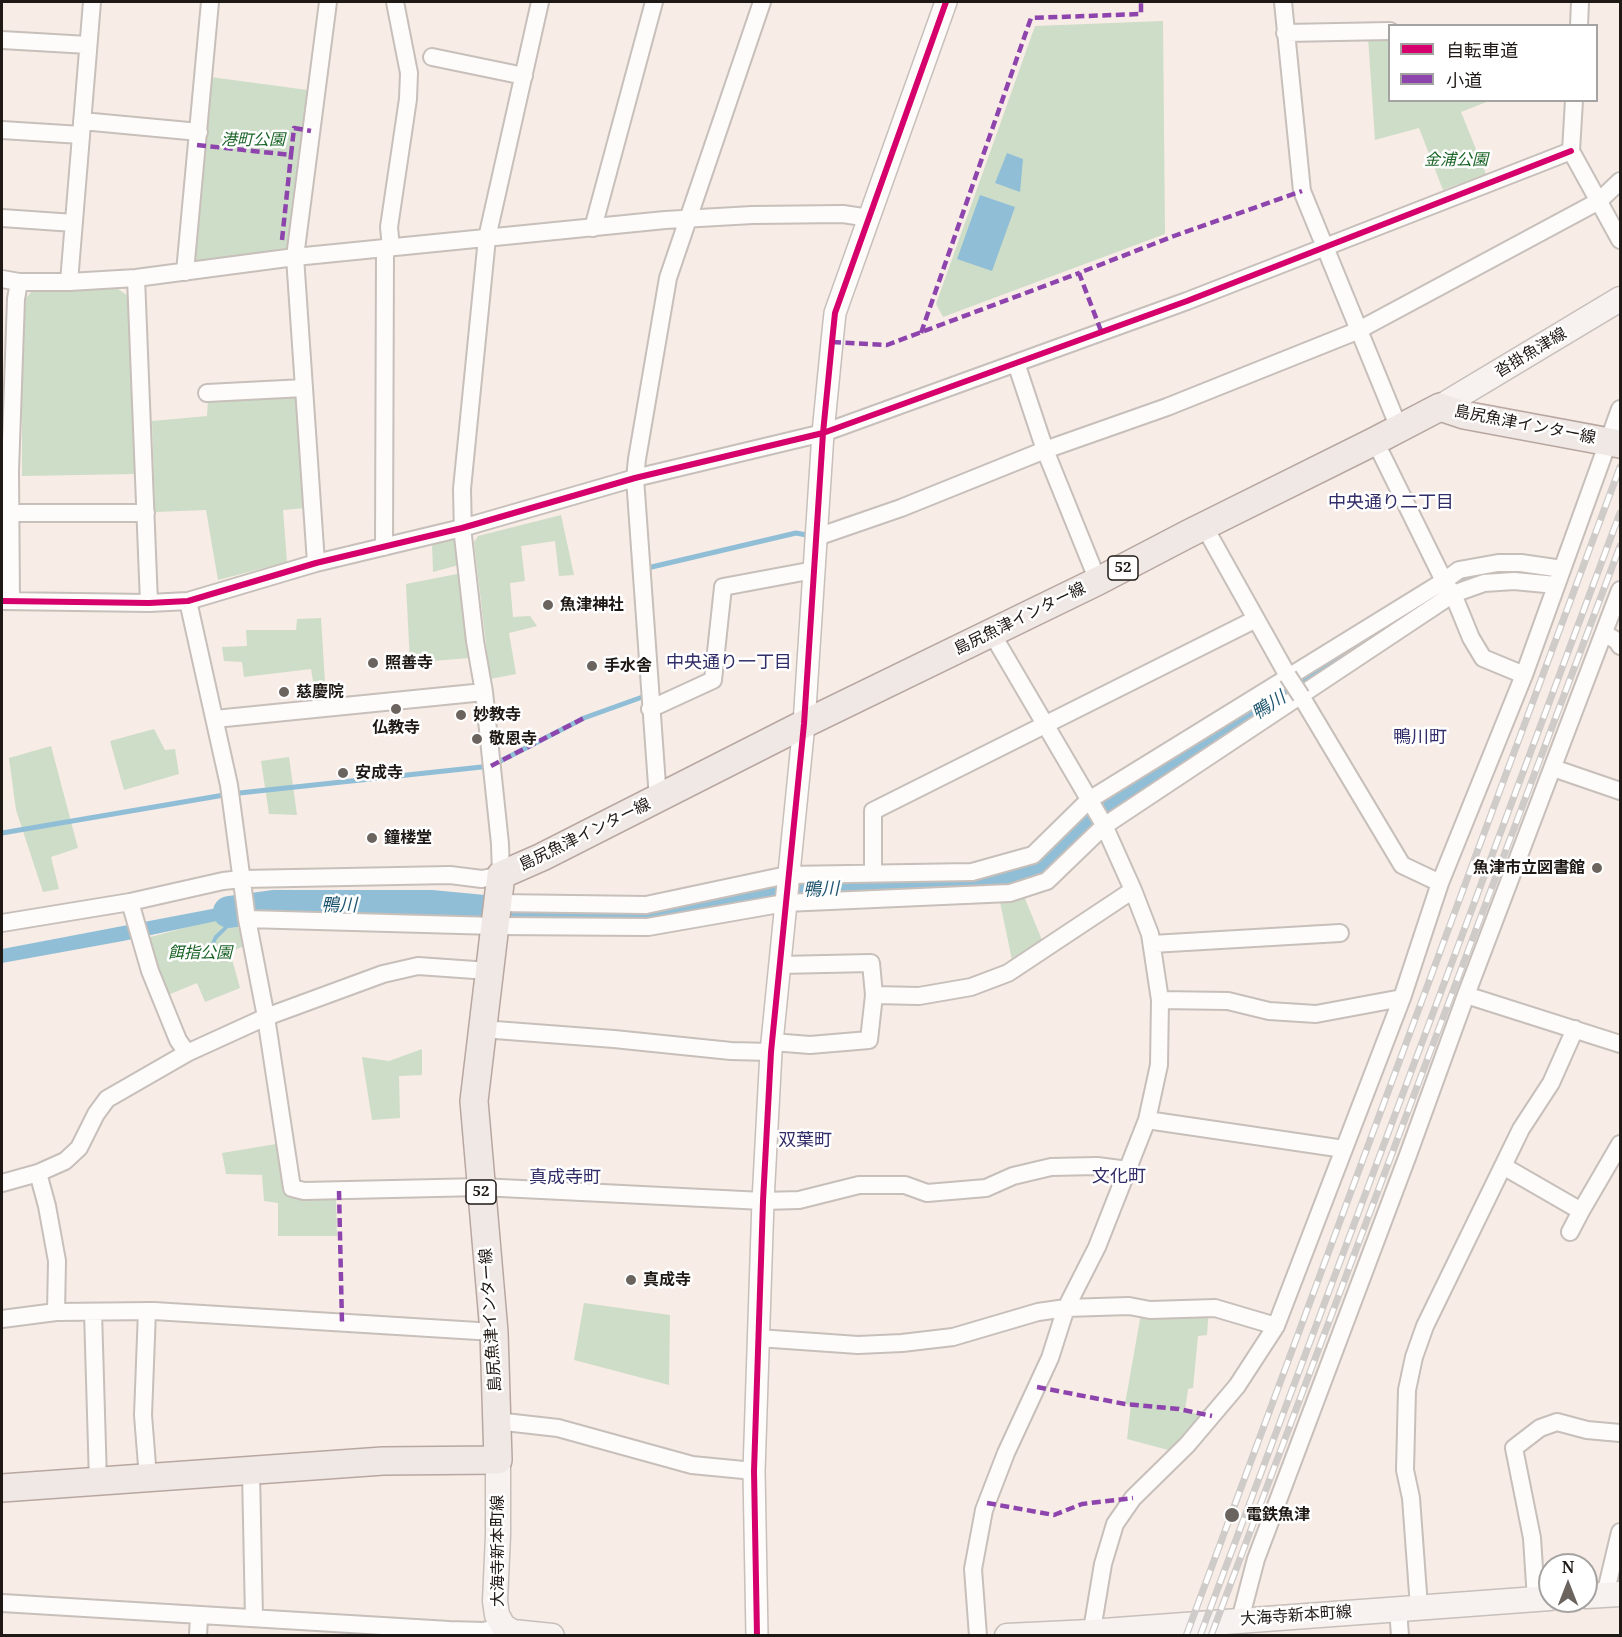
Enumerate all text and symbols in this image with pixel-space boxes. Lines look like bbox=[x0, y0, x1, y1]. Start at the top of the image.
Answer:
legend bbox=[1388, 24, 1598, 102]
text: 自転車道 bbox=[1446, 38, 1518, 62]
text: 小道 bbox=[1446, 68, 1482, 92]
park label: 港町公園 bbox=[221, 130, 285, 150]
park label: 金浦公園 bbox=[1424, 150, 1488, 170]
street label: 沓掛魚津線 bbox=[1492, 324, 1570, 382]
street label: 島尻魚津インター線 bbox=[1452, 402, 1598, 448]
district label: 中央通り二丁目 bbox=[1328, 492, 1454, 514]
road number: 52 bbox=[1108, 556, 1138, 580]
street label: 島尻魚津インター線 bbox=[951, 579, 1089, 659]
place label: 魚津神社 bbox=[560, 595, 624, 615]
marker: 魚津神社 bbox=[541, 598, 555, 612]
district label: 中央通り一丁目 bbox=[666, 652, 792, 674]
place label: 照善寺 bbox=[385, 653, 433, 673]
marker: 照善寺 bbox=[366, 656, 380, 670]
place label: 手水舎 bbox=[604, 656, 652, 676]
marker: 手水舎 bbox=[585, 659, 599, 673]
place label: 慈慶院 bbox=[296, 682, 344, 702]
marker: 慈慶院 bbox=[277, 685, 291, 699]
water label: 鴨川 bbox=[1248, 687, 1290, 725]
marker: 仏教寺 bbox=[389, 702, 403, 716]
place label: 妙教寺 bbox=[473, 705, 521, 725]
marker: 妙教寺 bbox=[454, 708, 468, 722]
place label: 仏教寺 bbox=[372, 718, 420, 738]
district label: 鴨川町 bbox=[1393, 727, 1447, 749]
place label: 敬恩寺 bbox=[489, 729, 537, 749]
marker: 敬恩寺 bbox=[470, 732, 484, 746]
place label: 安成寺 bbox=[355, 763, 403, 783]
marker: 安成寺 bbox=[336, 766, 350, 780]
street label: 島尻魚津インター線 bbox=[516, 795, 654, 875]
place label: 鐘楼堂 bbox=[384, 828, 432, 848]
marker: 鐘楼堂 bbox=[365, 831, 379, 845]
place label: 魚津市立図書館 bbox=[1473, 858, 1585, 878]
marker: 魚津市立図書館 bbox=[1590, 861, 1604, 875]
water label: 鴨川 bbox=[803, 879, 839, 901]
water label: 鴨川 bbox=[321, 895, 357, 917]
park label: 餌指公園 bbox=[168, 943, 232, 963]
district label: 双葉町 bbox=[778, 1130, 832, 1152]
district label: 文化町 bbox=[1092, 1166, 1146, 1188]
district label: 真成寺町 bbox=[529, 1167, 601, 1189]
road number: 52 bbox=[466, 1180, 496, 1204]
street label: 島尻魚津インター線 bbox=[476, 1248, 506, 1392]
place label: 真成寺 bbox=[643, 1270, 691, 1290]
marker: 真成寺 bbox=[624, 1273, 638, 1287]
street label: 大海寺新本町線 bbox=[488, 1495, 508, 1607]
place label: 電鉄魚津 bbox=[1246, 1505, 1310, 1525]
marker: 電鉄魚津 bbox=[1223, 1506, 1241, 1524]
north arrow bbox=[1538, 1553, 1598, 1613]
text: N bbox=[1562, 1556, 1574, 1578]
street label: 大海寺新本町線 bbox=[1239, 1603, 1353, 1629]

